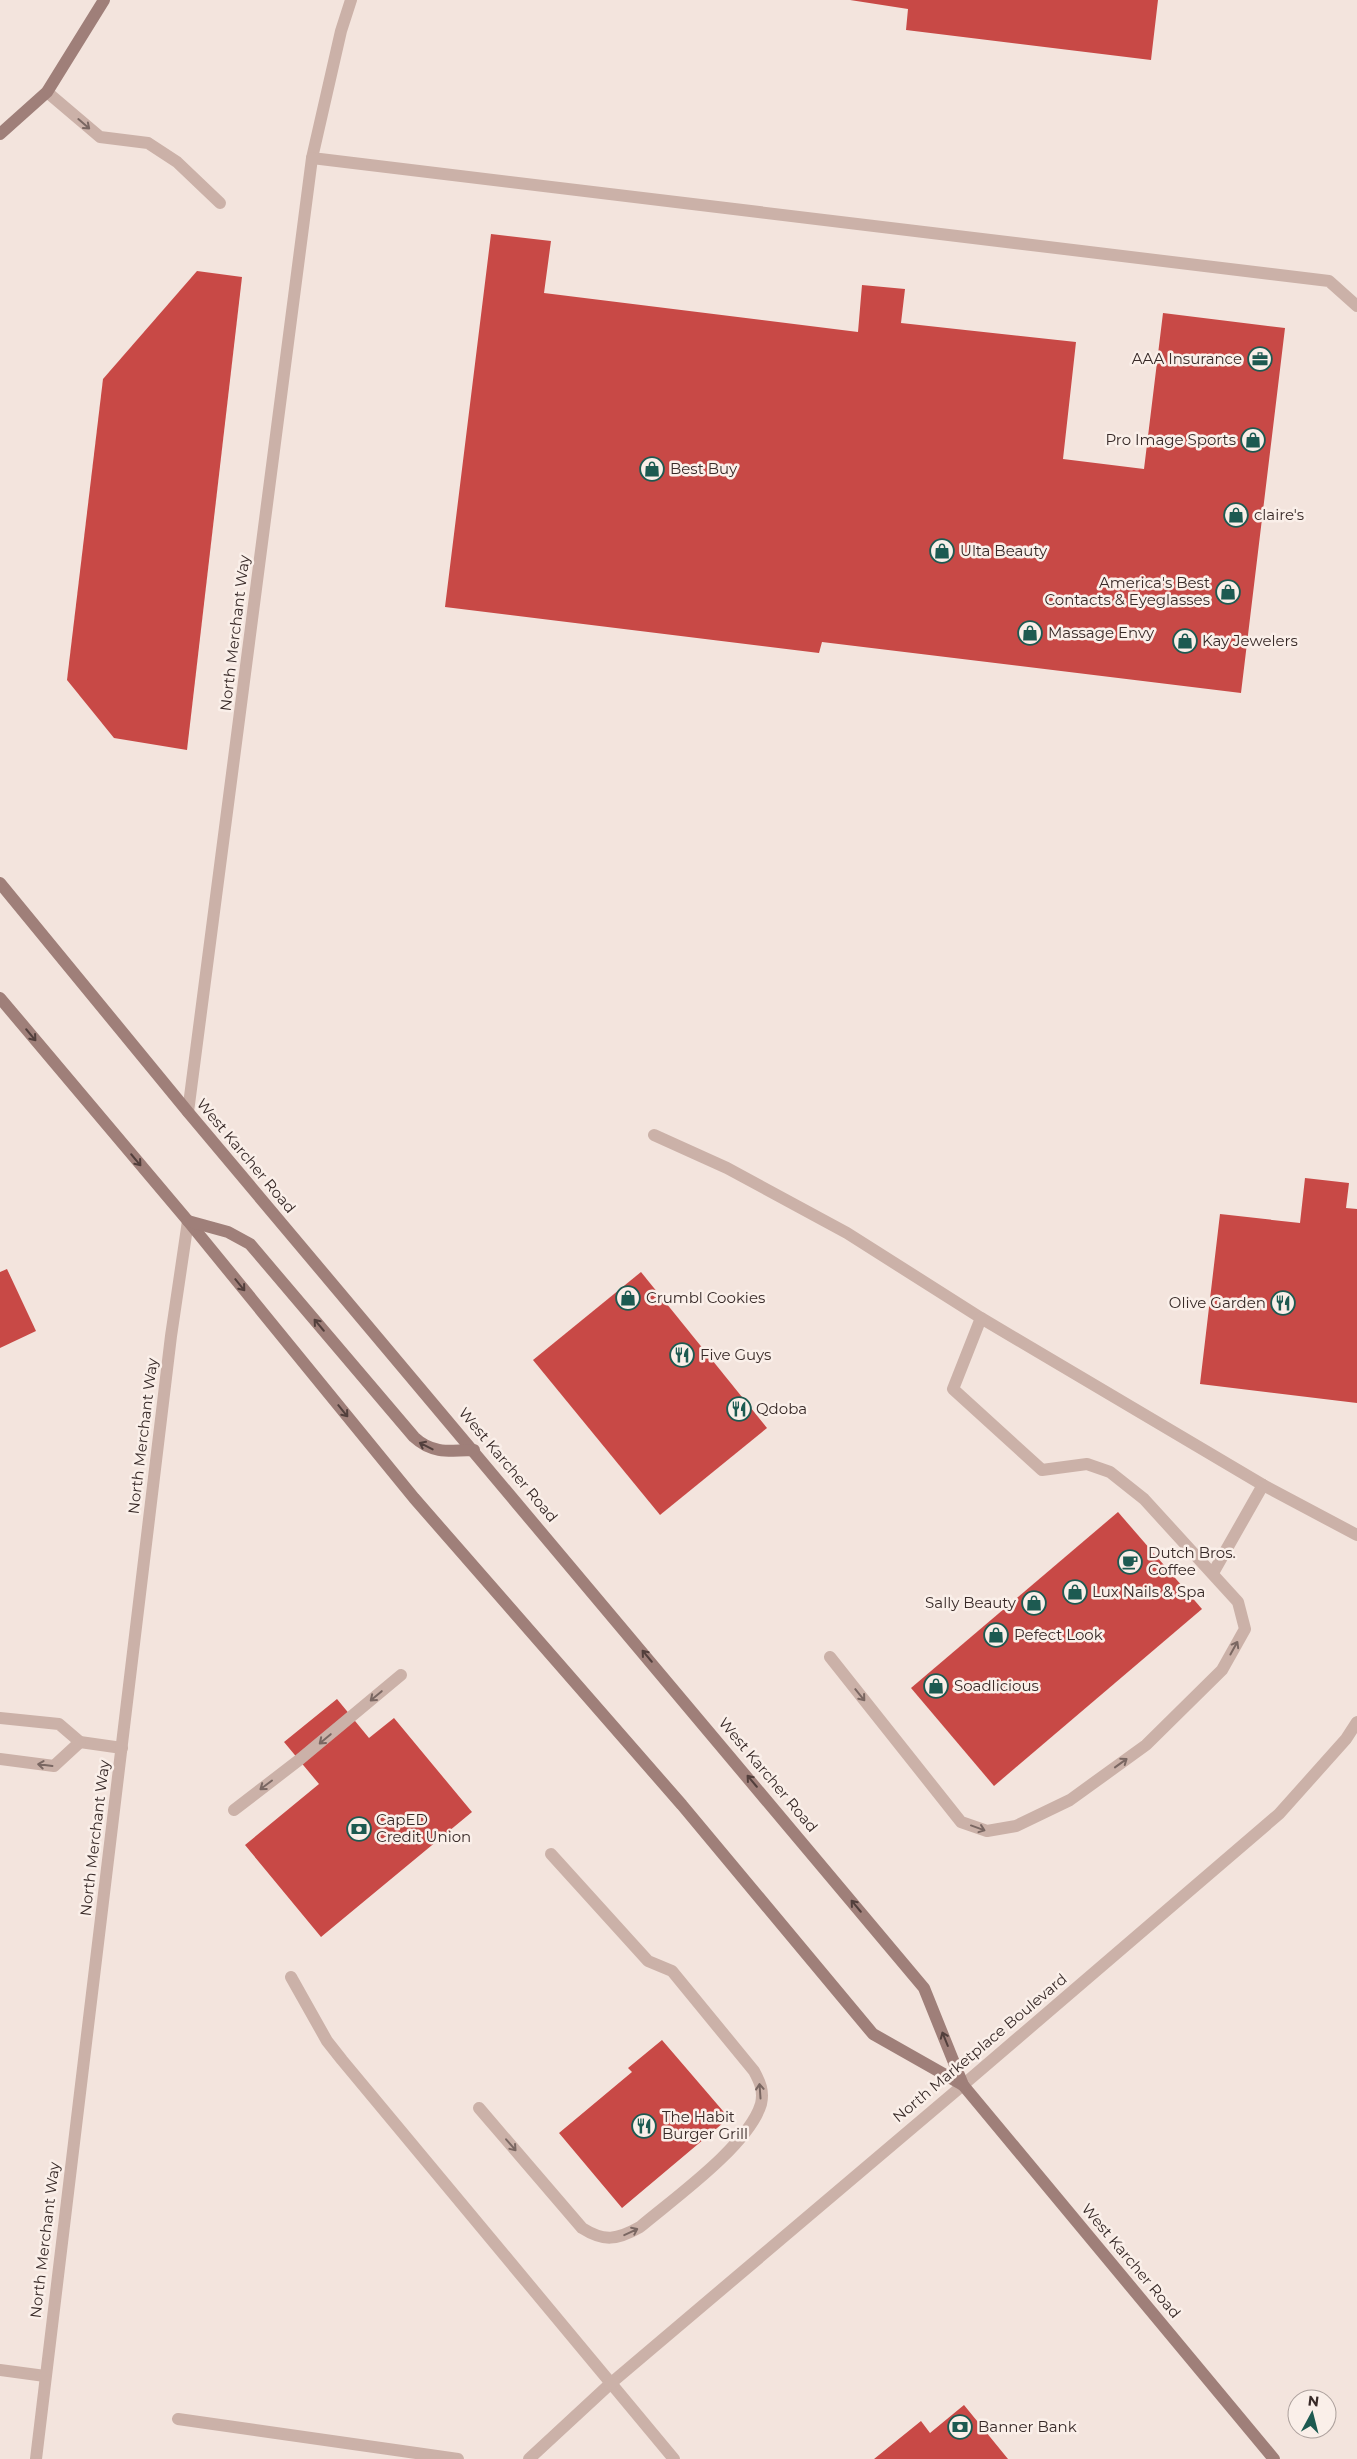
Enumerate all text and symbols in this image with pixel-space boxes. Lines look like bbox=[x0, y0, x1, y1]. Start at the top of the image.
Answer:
one-way arrow bbox=[78, 118, 91, 129]
office icon: AAA Insurance bbox=[1247, 346, 1273, 372]
place label: AAA Insurance bbox=[1132, 349, 1242, 368]
shop icon: Pro Image Sports bbox=[1240, 427, 1266, 453]
place label: Pro Image Sports bbox=[1105, 430, 1236, 449]
shop icon: Best Buy bbox=[639, 456, 665, 482]
place label: Best Buy bbox=[670, 459, 738, 478]
shop icon: claire's bbox=[1223, 502, 1249, 528]
place label: claire's bbox=[1254, 505, 1304, 524]
shop icon: Ulta Beauty bbox=[929, 538, 955, 564]
place label: Ulta Beauty bbox=[960, 541, 1048, 560]
street label: North Merchant Way bbox=[215, 553, 254, 712]
place label: America's Best Contacts & Eyeglasses bbox=[1044, 573, 1210, 609]
shop icon: America's Best Contacts & Eyeglasses bbox=[1215, 579, 1241, 605]
shop icon: Massage Envy bbox=[1017, 620, 1043, 646]
place label: Massage Envy bbox=[1048, 623, 1155, 642]
shop icon: Kay Jewelers bbox=[1172, 628, 1198, 654]
place label: Kay Jewelers bbox=[1202, 631, 1298, 650]
one-way arrow bbox=[26, 1029, 37, 1042]
street label: West Karcher Road bbox=[193, 1094, 300, 1217]
one-way arrow bbox=[130, 1153, 142, 1166]
one-way arrow bbox=[234, 1278, 245, 1291]
shop icon: Crumbl Cookies bbox=[615, 1285, 641, 1311]
place label: Crumbl Cookies bbox=[646, 1288, 765, 1307]
restaurant icon: Olive Garden bbox=[1270, 1290, 1296, 1316]
place label: Olive Garden bbox=[1169, 1293, 1266, 1312]
one-way arrow bbox=[313, 1319, 324, 1332]
restaurant icon: Five Guys bbox=[669, 1342, 695, 1368]
place label: Five Guys bbox=[700, 1345, 771, 1364]
street label: North Merchant Way bbox=[123, 1356, 162, 1515]
restaurant icon: Qdoba bbox=[726, 1396, 752, 1422]
place label: Qdoba bbox=[756, 1399, 807, 1418]
street label: West Karcher Road bbox=[455, 1403, 562, 1526]
one-way arrow bbox=[337, 1404, 348, 1417]
one-way arrow bbox=[419, 1441, 434, 1451]
place label: Dutch Bros. Coffee bbox=[1148, 1543, 1236, 1579]
cafe icon: Dutch Bros. Coffee bbox=[1117, 1549, 1143, 1575]
shop icon: Lux Nails & Spa bbox=[1062, 1579, 1088, 1605]
place label: Lux Nails & Spa bbox=[1092, 1582, 1205, 1601]
shop icon: Sally Beauty bbox=[1021, 1590, 1047, 1616]
place label: Sally Beauty bbox=[925, 1593, 1017, 1612]
shop icon: Pefect Look bbox=[983, 1622, 1009, 1648]
place label: Pefect Look bbox=[1014, 1625, 1103, 1644]
one-way arrow bbox=[1230, 1641, 1239, 1656]
one-way arrow bbox=[642, 1650, 653, 1663]
shop icon: Soadlicious bbox=[923, 1673, 949, 1699]
place label: Soadlicious bbox=[954, 1676, 1039, 1695]
one-way arrow bbox=[854, 1689, 865, 1702]
one-way arrow bbox=[370, 1691, 383, 1702]
street label: West Karcher Road bbox=[715, 1713, 822, 1836]
one-way arrow bbox=[319, 1733, 332, 1744]
street label: North Merchant Way bbox=[75, 1758, 114, 1917]
one-way arrow bbox=[1114, 1758, 1128, 1768]
one-way arrow bbox=[37, 1760, 53, 1770]
one-way arrow bbox=[746, 1774, 757, 1787]
one-way arrow bbox=[259, 1780, 273, 1790]
place label: CapED Credit Union bbox=[376, 1810, 471, 1846]
bank icon: CapED Credit Union bbox=[346, 1816, 372, 1842]
one-way arrow bbox=[970, 1824, 985, 1833]
one-way arrow bbox=[850, 1899, 861, 1912]
street label: North Marketplace Boulevard bbox=[889, 1969, 1071, 2126]
one-way arrow bbox=[939, 2032, 948, 2047]
one-way arrow bbox=[756, 2084, 765, 2100]
place label: The Habit Burger Grill bbox=[662, 2107, 748, 2143]
restaurant icon: The Habit Burger Grill bbox=[631, 2113, 657, 2139]
one-way arrow bbox=[505, 2138, 516, 2151]
street label: North Merchant Way bbox=[25, 2160, 64, 2319]
street label: West Karcher Road bbox=[1078, 2199, 1185, 2322]
one-way arrow bbox=[623, 2226, 638, 2236]
north arrow bbox=[1287, 2389, 1337, 2439]
text: N bbox=[1307, 2391, 1320, 2411]
bank icon: Banner Bank bbox=[947, 2414, 973, 2440]
place label: Banner Bank bbox=[978, 2417, 1077, 2436]

